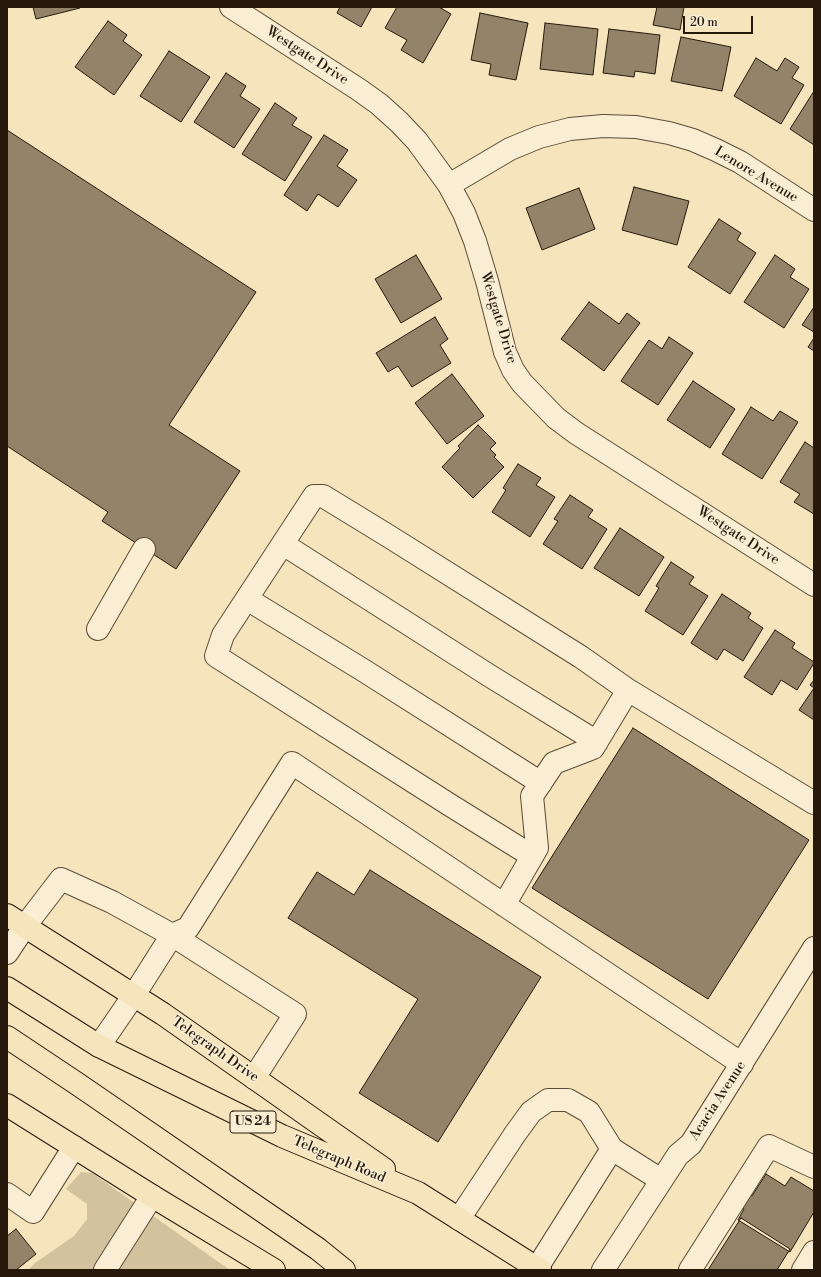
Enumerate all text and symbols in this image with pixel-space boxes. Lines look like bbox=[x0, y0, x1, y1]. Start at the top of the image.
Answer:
scale bar bbox=[685, 8, 755, 34]
text: 20 m bbox=[690, 15, 718, 30]
street label: Westgate Drive bbox=[263, 23, 351, 89]
street label: Lenore Avenue bbox=[711, 143, 801, 207]
street label: Westgate Drive bbox=[476, 270, 520, 366]
street label: Westgate Drive bbox=[694, 503, 782, 569]
street label: Telegraph Drive bbox=[168, 1014, 262, 1086]
street label: Acacia Avenue bbox=[686, 1058, 750, 1144]
road number: US 24 bbox=[230, 1111, 276, 1133]
street label: Telegraph Road bbox=[290, 1133, 388, 1187]

